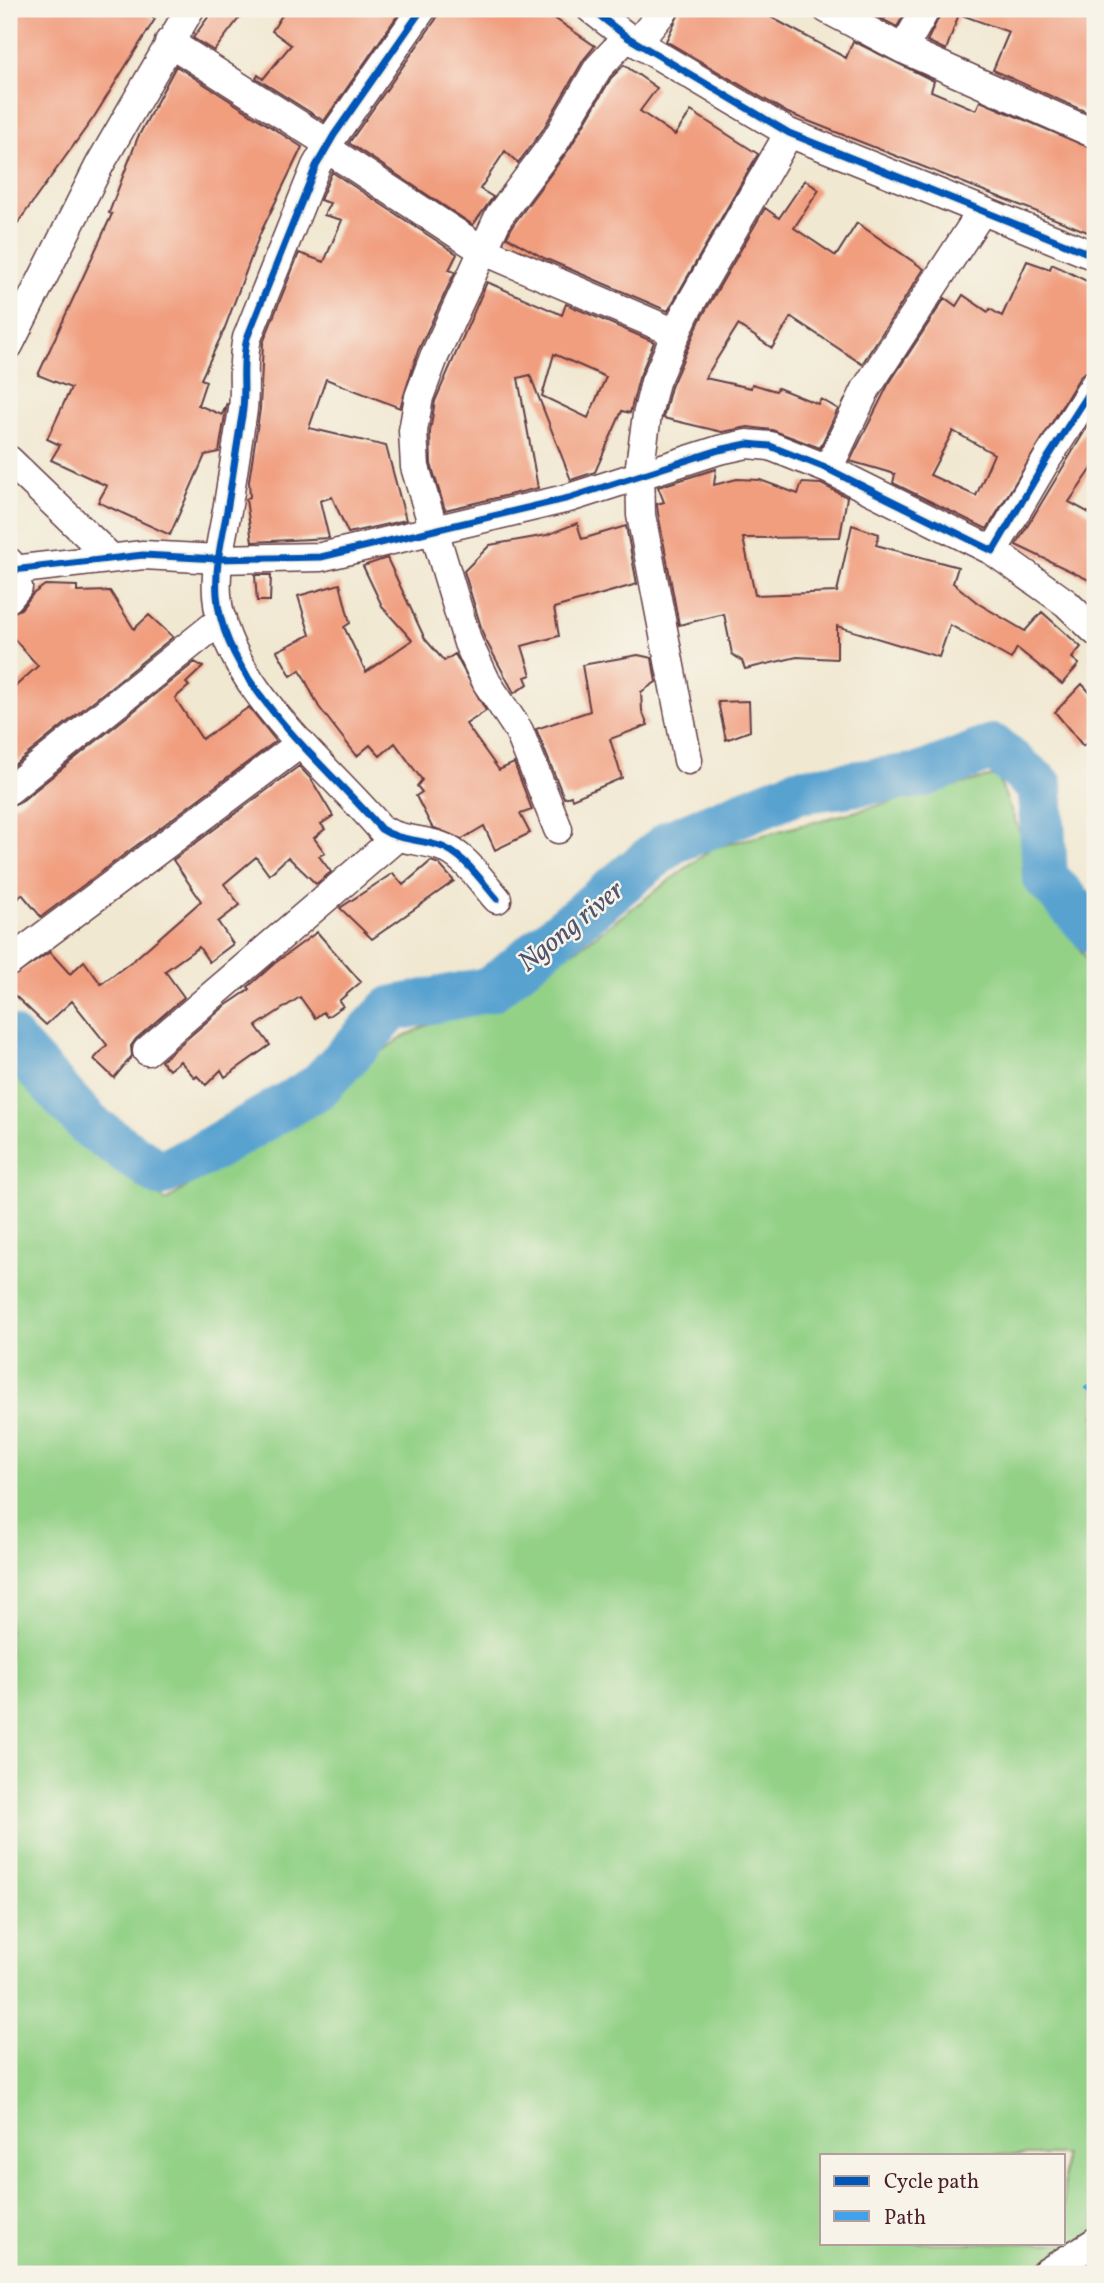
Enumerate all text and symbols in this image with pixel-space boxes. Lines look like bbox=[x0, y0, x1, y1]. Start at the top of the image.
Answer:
water label: Ngong river bbox=[510, 872, 633, 982]
legend bbox=[820, 2154, 1066, 2244]
text: Cycle path bbox=[884, 2168, 979, 2197]
text: Path bbox=[884, 2204, 926, 2233]

